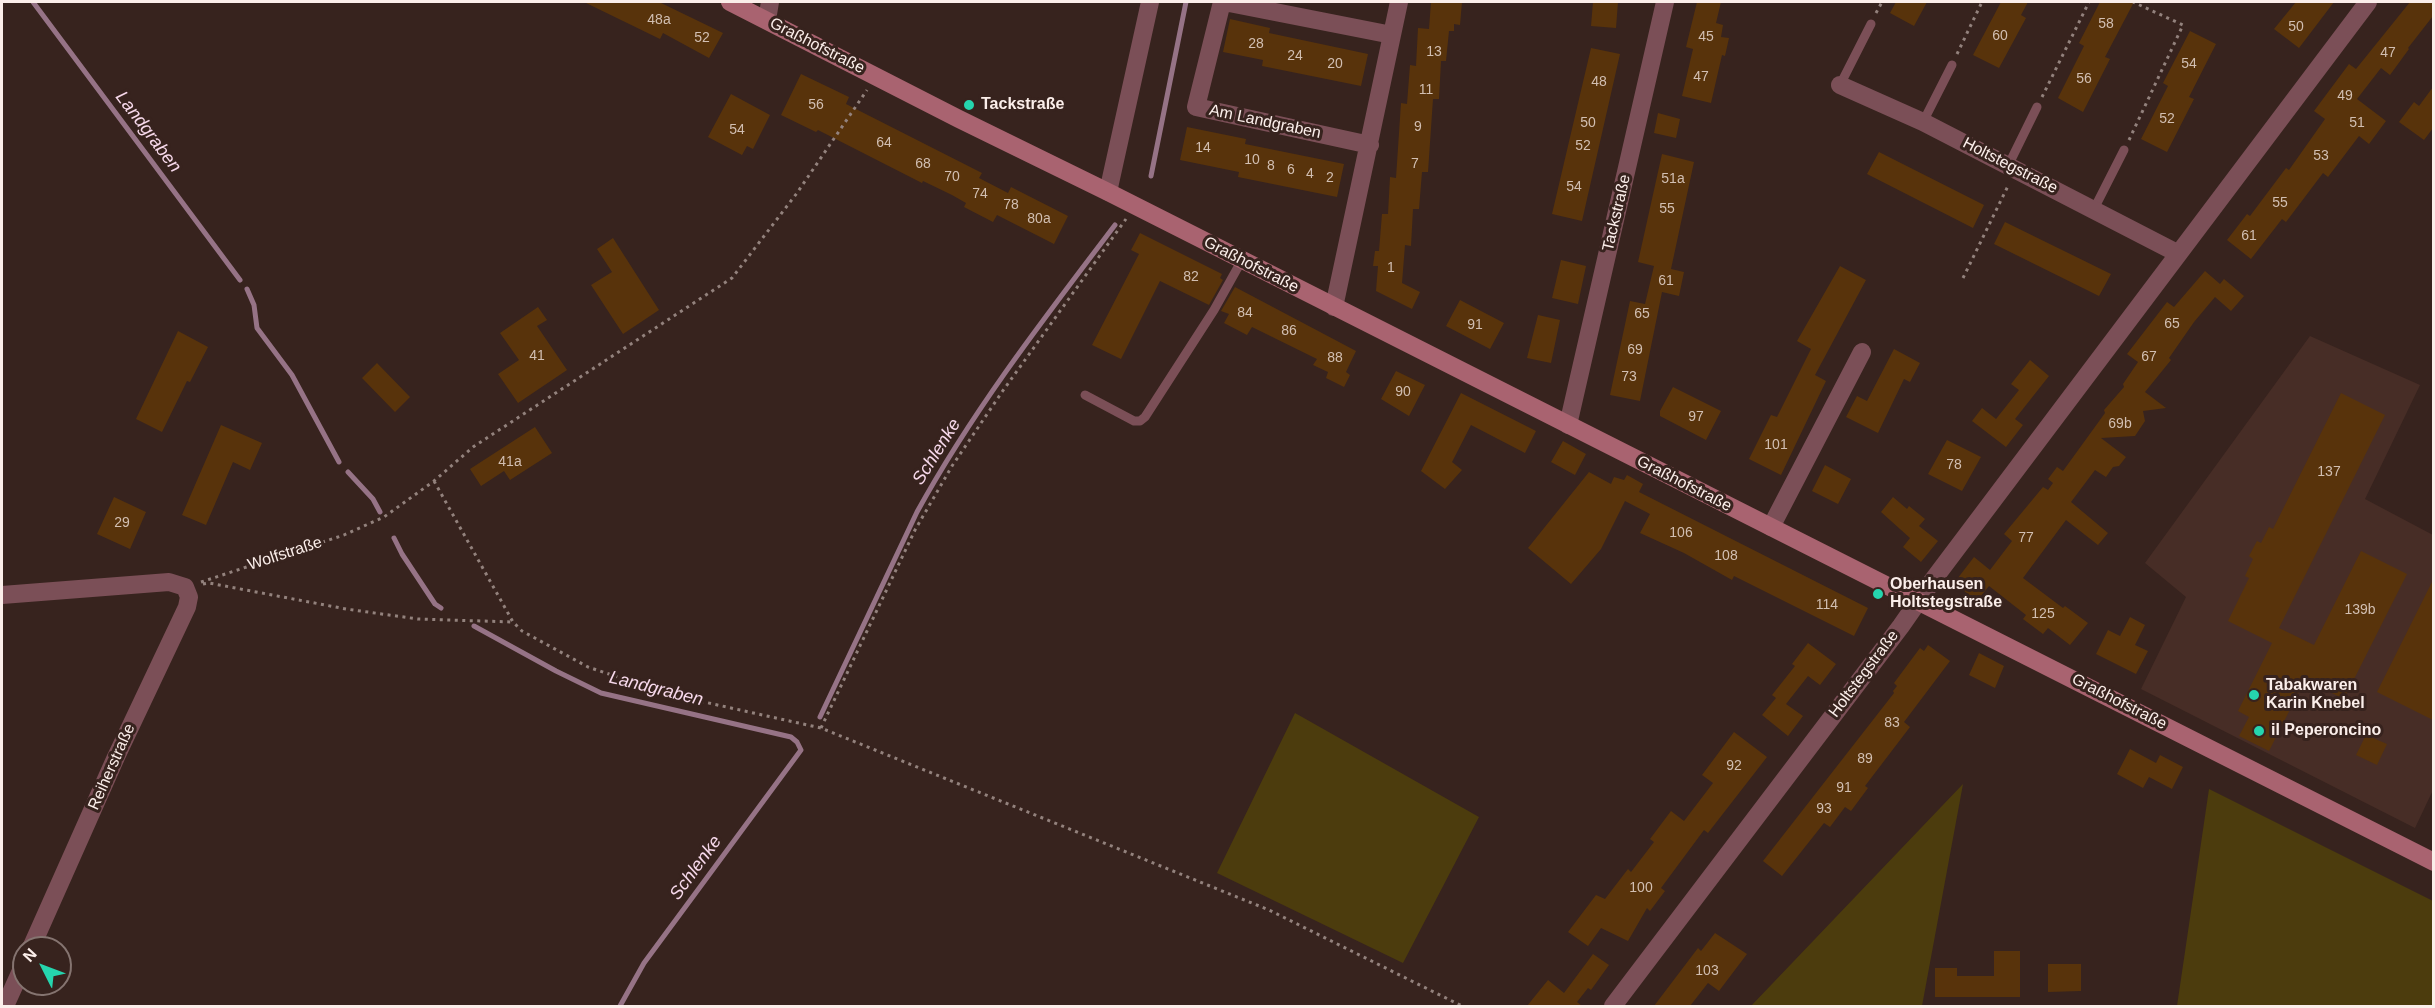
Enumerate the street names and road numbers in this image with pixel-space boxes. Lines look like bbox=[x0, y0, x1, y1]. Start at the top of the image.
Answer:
street label: Graßhofstraße bbox=[766, 14, 868, 78]
street label: Am Landgraben bbox=[1207, 101, 1323, 143]
street label: Holtstegstraße bbox=[1959, 134, 2061, 198]
street label: Tackstraße bbox=[1599, 173, 1635, 253]
street label: Graßhofstraße bbox=[1200, 233, 1302, 297]
street label: Graßhofstraße bbox=[1633, 452, 1735, 516]
street label: Wolfstraße bbox=[245, 533, 325, 575]
street label: Holtstegstraße bbox=[1825, 627, 1903, 721]
street label: Graßhofstraße bbox=[2068, 670, 2170, 734]
street label: Reiherstraße bbox=[84, 721, 140, 813]

